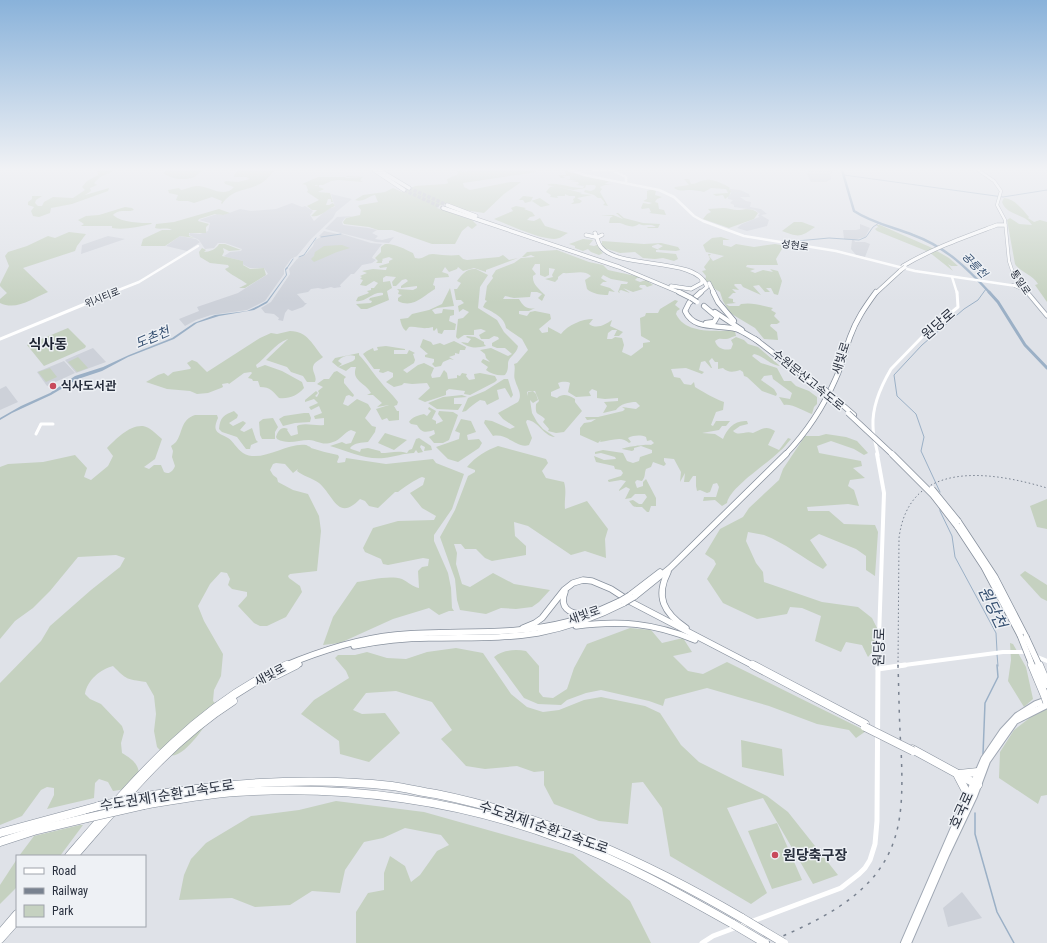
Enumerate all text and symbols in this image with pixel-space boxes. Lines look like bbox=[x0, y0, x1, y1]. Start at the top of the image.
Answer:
street label: 성현로 bbox=[780, 238, 809, 253]
water label: 공릉천 bbox=[959, 250, 991, 282]
street label: 통일로 bbox=[1008, 268, 1033, 297]
street label: 위시티로 bbox=[83, 285, 121, 309]
street label: 원당로 bbox=[918, 305, 958, 343]
water label: 도촌천 bbox=[133, 323, 173, 351]
district label: 식사동 bbox=[29, 336, 67, 352]
street label: 새빛로 bbox=[829, 340, 853, 376]
street label: 수원문산고속도로 bbox=[769, 347, 847, 413]
place label: 식사도서관 bbox=[61, 379, 116, 393]
marker: 식사도서관 bbox=[48, 381, 58, 391]
water label: 원당천 bbox=[974, 583, 1012, 633]
street label: 새빛로 bbox=[566, 603, 602, 627]
street label: 원당로 bbox=[870, 627, 888, 667]
street label: 새빛로 bbox=[252, 661, 288, 689]
street label: 수도권제1순환고속도로 bbox=[99, 776, 235, 814]
street label: 호국로 bbox=[946, 789, 976, 831]
street label: 수도권제1순환고속도로 bbox=[477, 797, 611, 857]
place label: 원당축구장 bbox=[783, 847, 848, 863]
marker: 원당축구장 bbox=[770, 850, 780, 860]
legend bbox=[16, 855, 146, 927]
text: Road bbox=[52, 864, 76, 878]
text: Railway bbox=[52, 884, 88, 898]
text: Park bbox=[52, 904, 74, 918]

